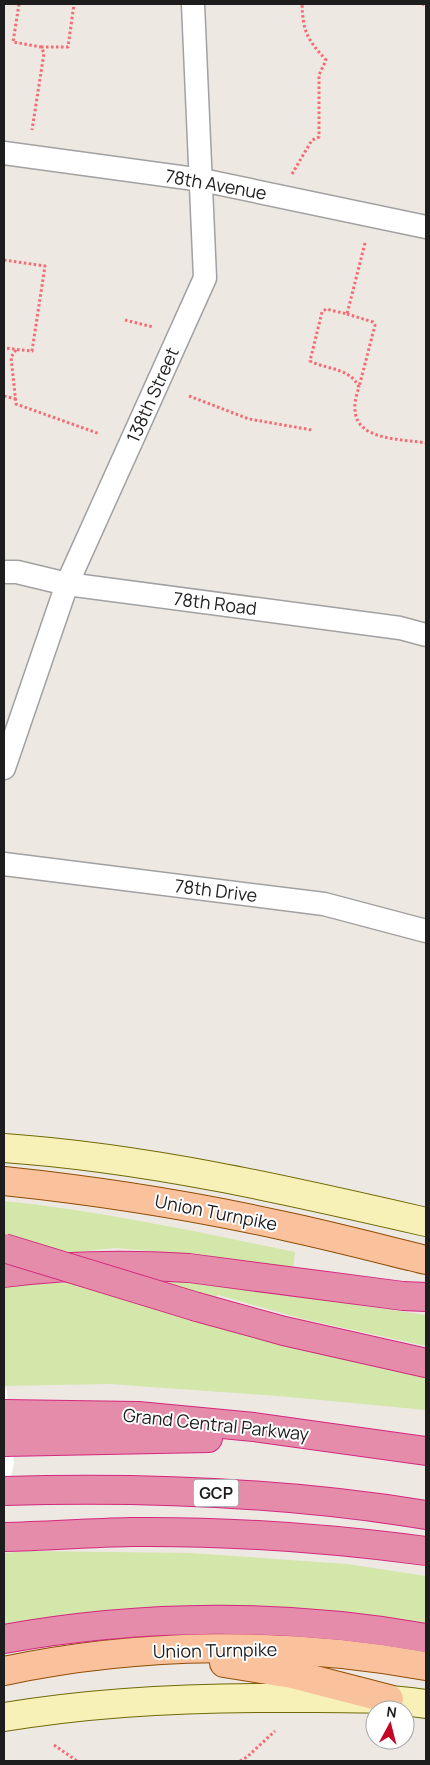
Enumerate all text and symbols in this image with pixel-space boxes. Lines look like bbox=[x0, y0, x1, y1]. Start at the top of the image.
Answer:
street label: 78th Avenue bbox=[164, 163, 269, 205]
street label: 138th Street bbox=[120, 343, 184, 446]
street label: 78th Road bbox=[172, 586, 258, 620]
street label: 78th Drive bbox=[173, 873, 259, 907]
street label: Union Turnpike bbox=[153, 1188, 279, 1236]
street label: Grand Central Parkway bbox=[122, 1402, 311, 1446]
road number: GCP bbox=[194, 1480, 238, 1506]
street label: Union Turnpike bbox=[153, 1637, 277, 1663]
north arrow bbox=[365, 1700, 415, 1750]
text: N bbox=[385, 1702, 398, 1722]

